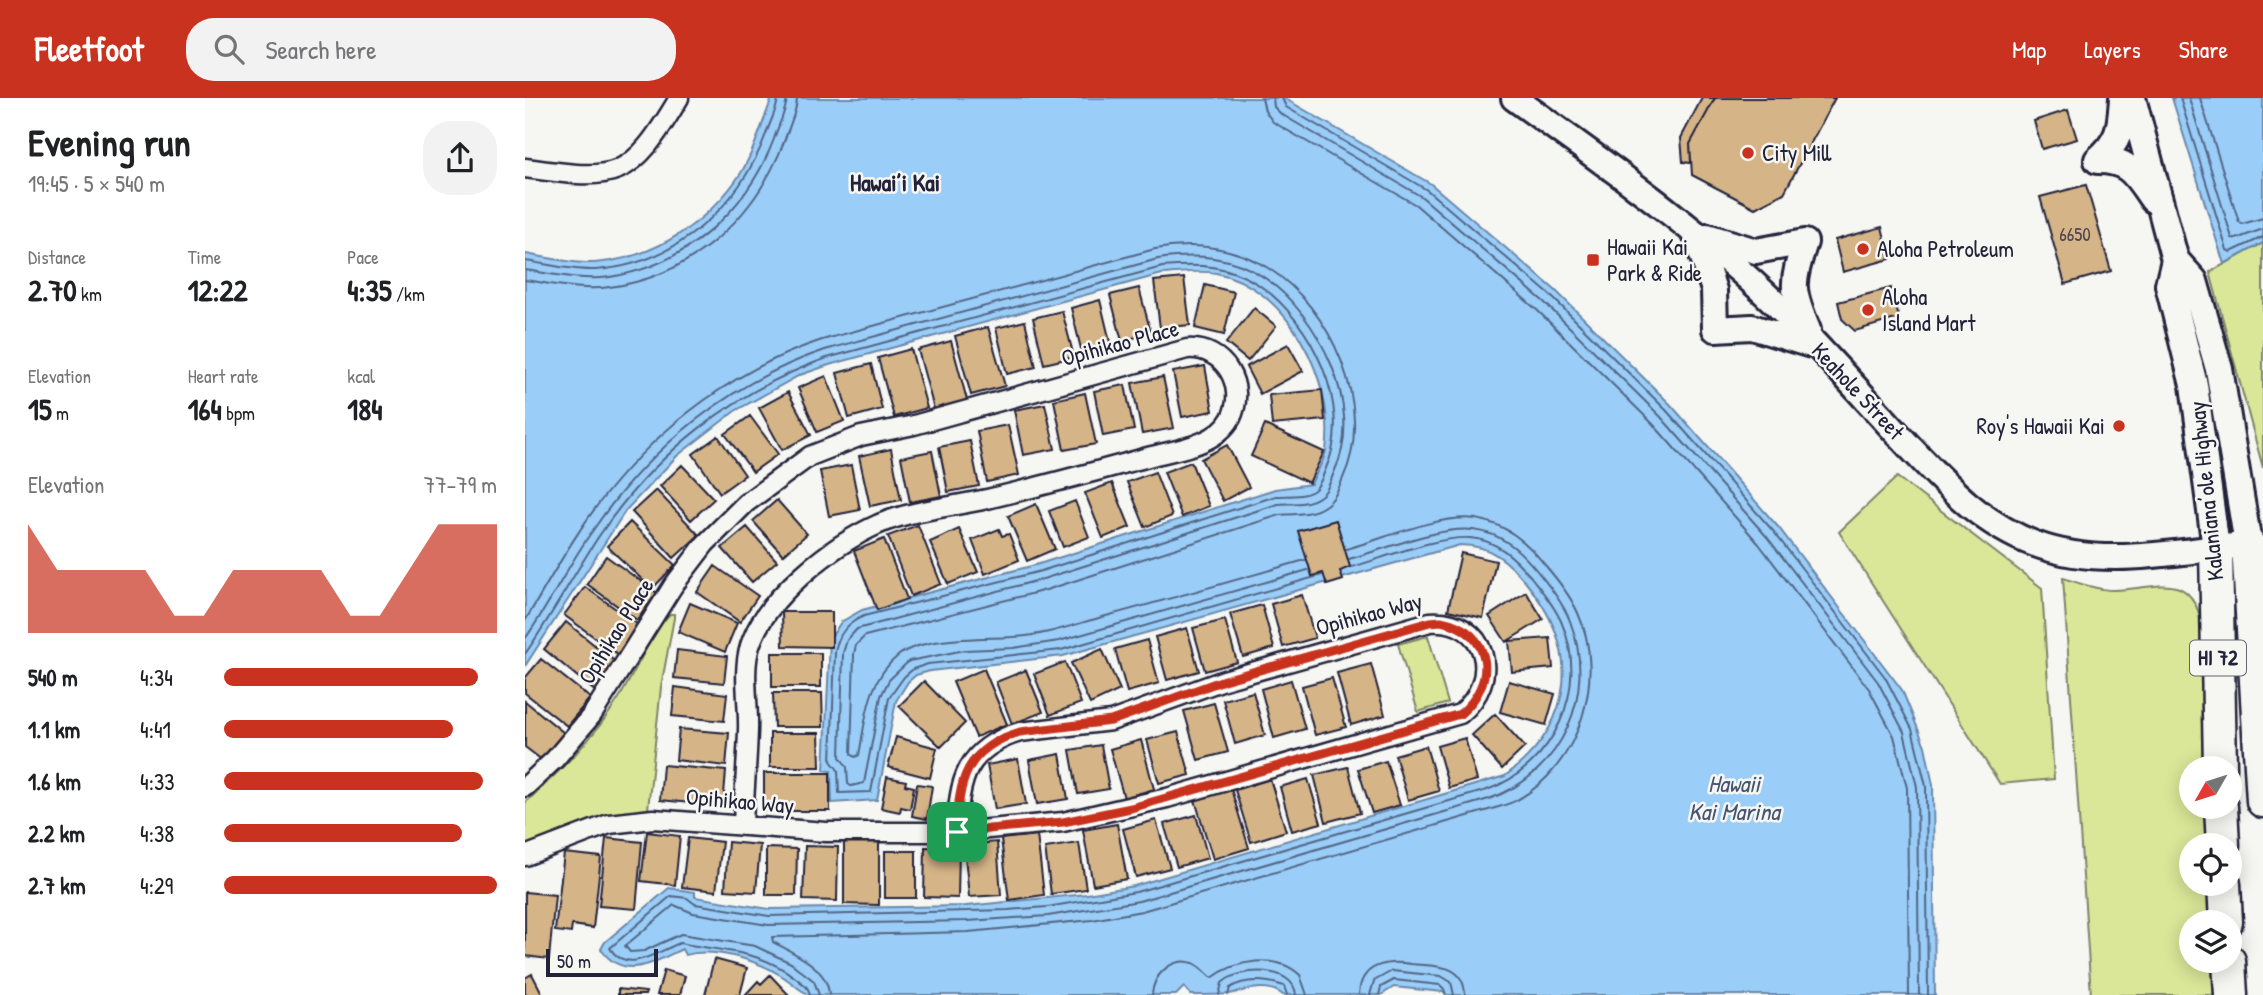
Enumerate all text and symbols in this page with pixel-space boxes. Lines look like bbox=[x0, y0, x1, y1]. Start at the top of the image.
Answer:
search box bbox=[186, 18, 676, 81]
text: Fleetfoot bbox=[35, 27, 144, 71]
icon: search bbox=[210, 30, 248, 68]
text: Search here bbox=[266, 32, 377, 67]
text: Map bbox=[2012, 33, 2046, 65]
text: Layers bbox=[2084, 33, 2141, 65]
text: Share bbox=[2179, 33, 2228, 65]
text: Evening run bbox=[28, 116, 191, 168]
button: share bbox=[423, 121, 497, 195]
place label: City Mill bbox=[1762, 137, 1833, 168]
marker: City Mill bbox=[1740, 145, 1756, 161]
district label: Hawai’i Kai bbox=[850, 166, 940, 198]
text: 19:45 · 5 × 540 m bbox=[28, 168, 165, 199]
house number: 6650 bbox=[2059, 221, 2091, 247]
place label: Hawaii Kai Park & Ride bbox=[1607, 231, 1702, 288]
place label: Aloha Petroleum bbox=[1877, 233, 2014, 264]
marker: Aloha Petroleum bbox=[1855, 241, 1871, 257]
text: Distance bbox=[28, 244, 86, 270]
text: Time bbox=[188, 244, 221, 270]
text: Pace bbox=[347, 244, 379, 270]
marker: Hawaii Kai Park & Ride bbox=[1585, 252, 1601, 268]
text: 2.70 bbox=[28, 270, 77, 310]
text: 12:22 bbox=[188, 270, 248, 310]
text: 4:35 bbox=[347, 270, 392, 310]
text: km bbox=[77, 281, 102, 307]
text: /km bbox=[392, 281, 425, 307]
place label: Aloha Island Mart bbox=[1882, 281, 1977, 338]
marker: Aloha Island Mart bbox=[1860, 302, 1876, 318]
street label: Opihikao Place bbox=[1058, 312, 1182, 373]
street label: Keahole Street bbox=[1805, 335, 1912, 447]
text: Elevation bbox=[28, 363, 91, 389]
text: Heart rate bbox=[188, 363, 259, 389]
text: kcal bbox=[347, 363, 375, 389]
text: 15 bbox=[28, 389, 52, 429]
text: 164 bbox=[188, 389, 222, 429]
text: 184 bbox=[347, 389, 382, 429]
text: m bbox=[52, 400, 69, 426]
text: bpm bbox=[222, 400, 255, 426]
street label: Kalaniana’ole Highway bbox=[2181, 400, 2230, 582]
place label: Roy's Hawaii Kai bbox=[1976, 410, 2105, 441]
marker: Roy's Hawaii Kai bbox=[2111, 418, 2127, 434]
text: Elevation bbox=[28, 469, 104, 500]
text: 77–79 m bbox=[424, 469, 497, 500]
street label: Opihikao Place bbox=[571, 572, 661, 690]
street label: Opihikao Way bbox=[1312, 584, 1426, 643]
road number: HI 72 bbox=[2190, 640, 2246, 676]
text: 540 m bbox=[28, 662, 78, 693]
text: 4:34 bbox=[140, 662, 173, 693]
text: 1.1 km bbox=[28, 714, 80, 745]
text: 4:41 bbox=[140, 714, 171, 745]
north arrow bbox=[2179, 756, 2242, 819]
map controls bbox=[2179, 756, 2242, 973]
text: 1.6 km bbox=[28, 766, 81, 797]
text: 4:33 bbox=[140, 766, 175, 797]
water label: Hawaii Kai Marina bbox=[1688, 767, 1782, 827]
street label: Opihikao Way bbox=[685, 780, 796, 821]
pin bbox=[927, 802, 987, 862]
icon: arrive bbox=[938, 813, 976, 851]
text: 2.2 km bbox=[28, 818, 85, 849]
text: 4:38 bbox=[140, 818, 174, 849]
button: locate bbox=[2179, 833, 2242, 896]
text: 2.7 km bbox=[28, 870, 86, 901]
text: 4:29 bbox=[140, 870, 173, 901]
button: layers bbox=[2179, 910, 2242, 973]
scale bar bbox=[546, 946, 658, 978]
text: 50 m bbox=[557, 948, 591, 974]

